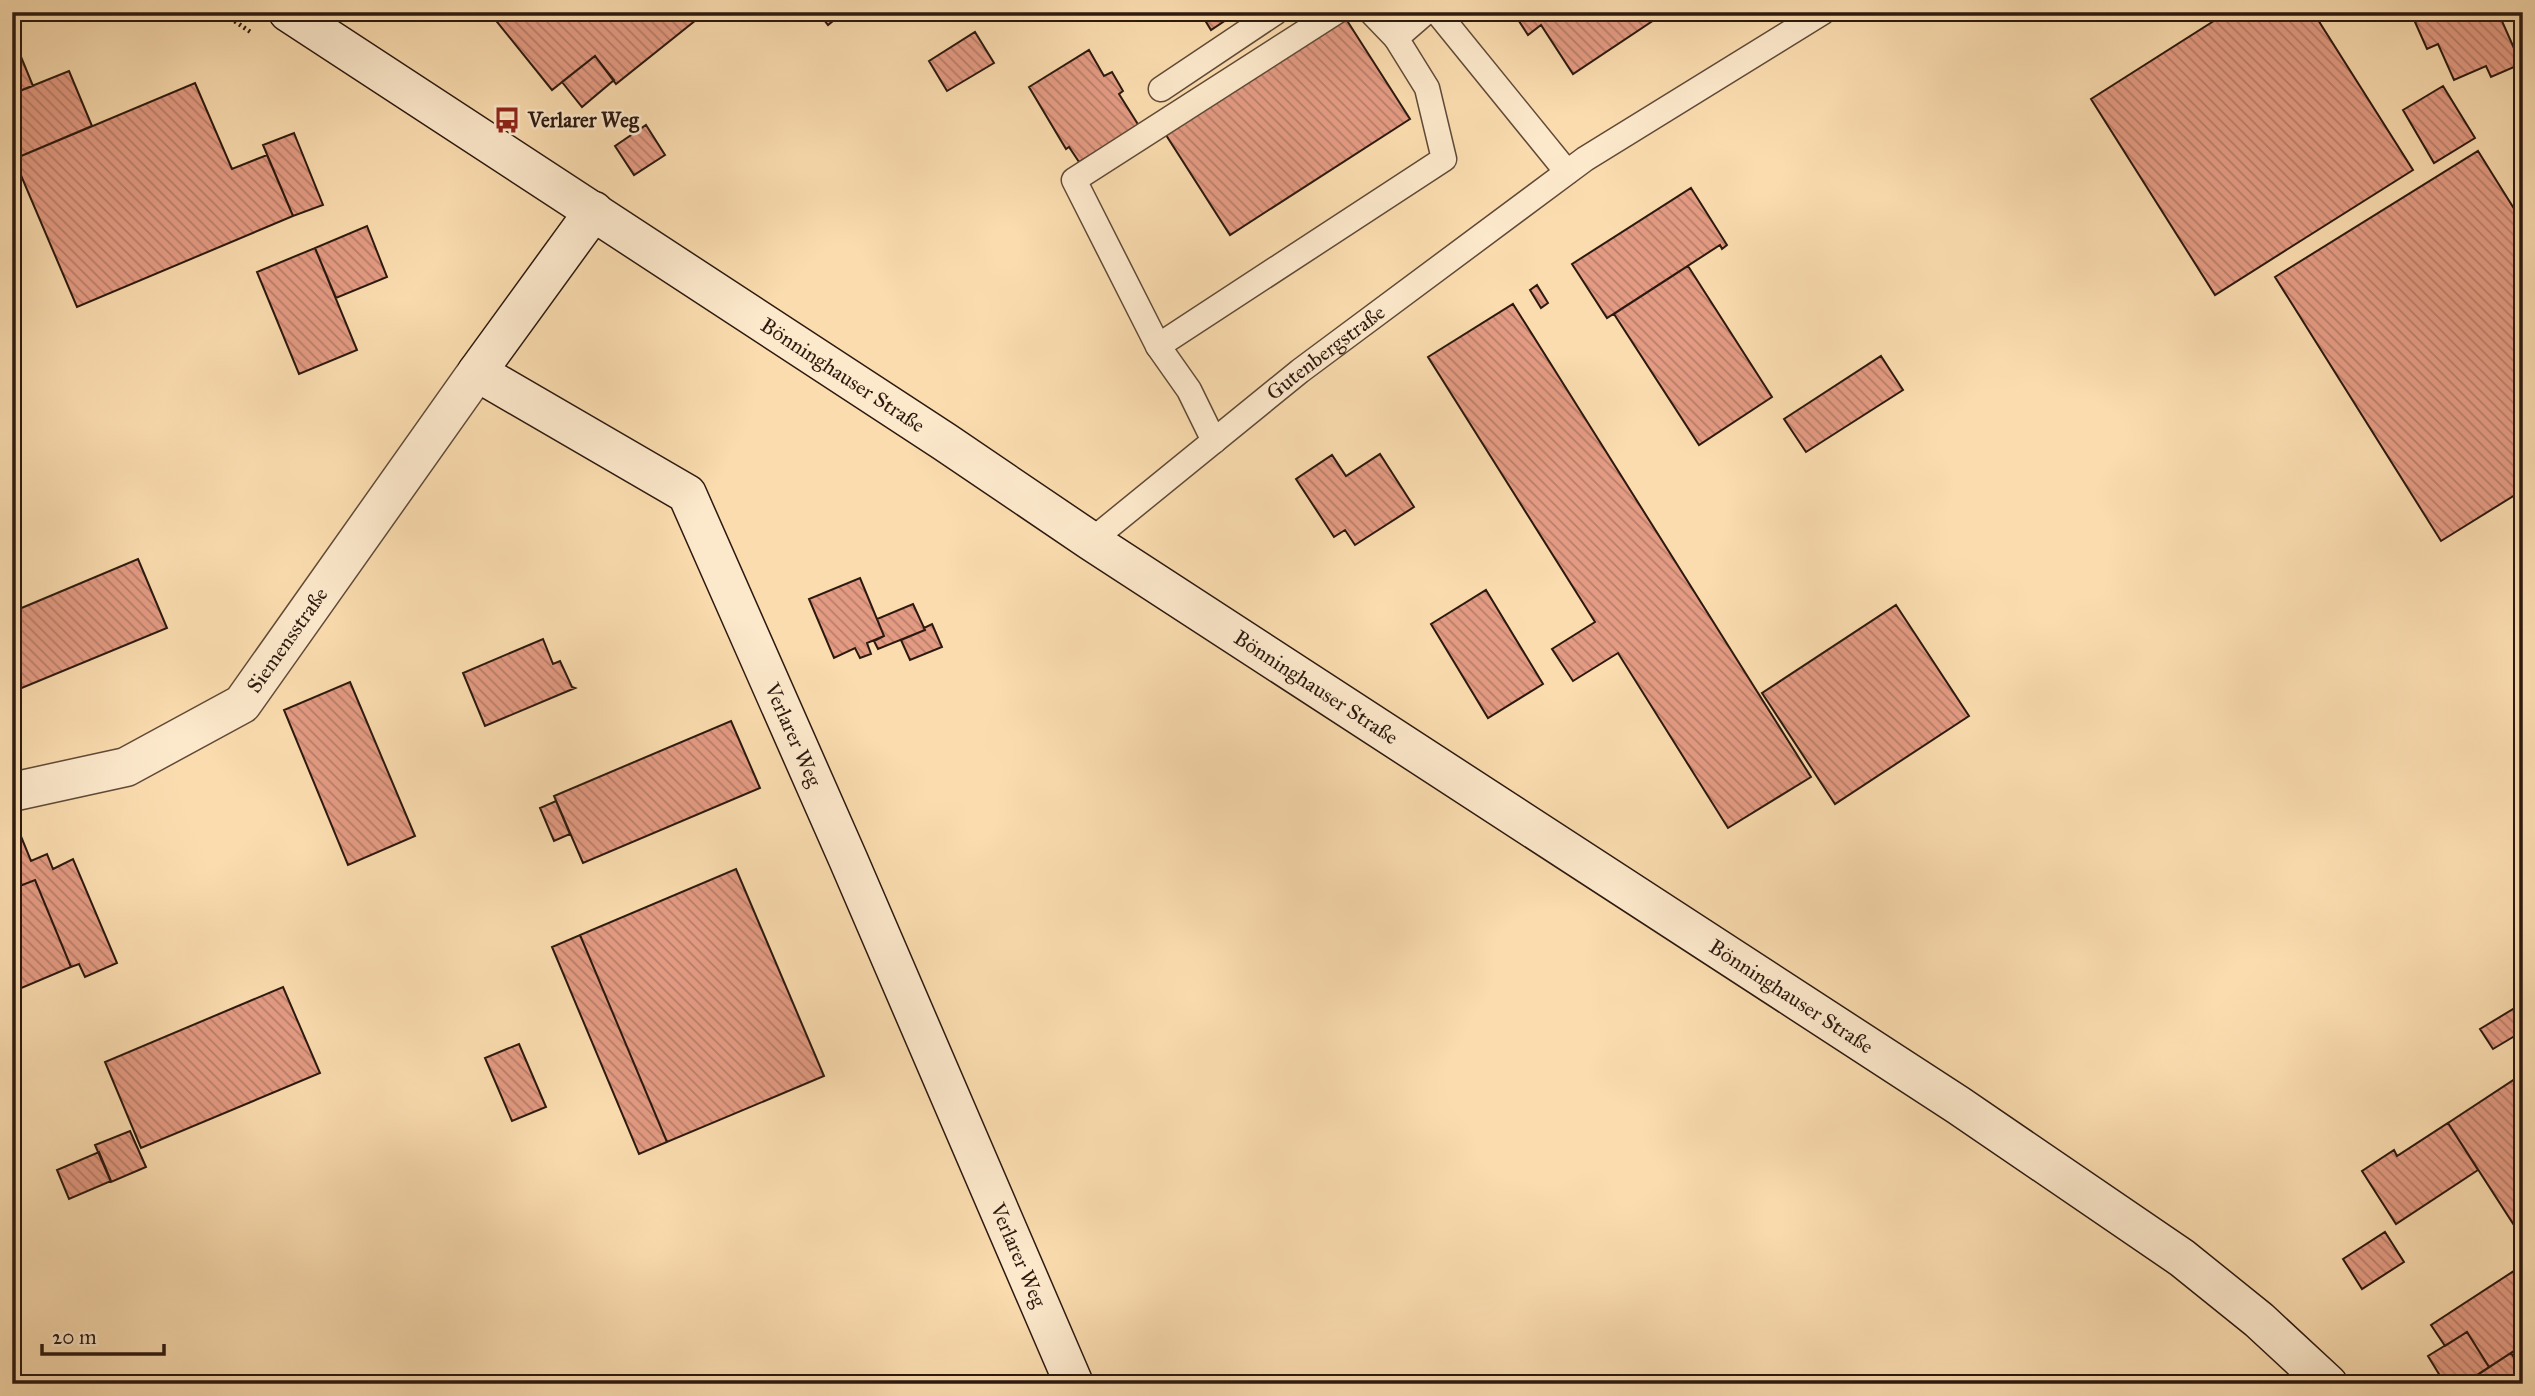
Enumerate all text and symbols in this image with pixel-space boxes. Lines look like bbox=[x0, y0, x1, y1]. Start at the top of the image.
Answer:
bus stop icon: Verlarer Weg bbox=[492, 105, 522, 135]
place label: Verlarer Weg bbox=[527, 107, 640, 133]
street label: Gutenbergstraße bbox=[1261, 299, 1390, 406]
street label: Bönninghauser Straße bbox=[756, 312, 930, 438]
street label: Siemensstraße bbox=[241, 582, 334, 698]
street label: Bönninghauser Straße bbox=[1229, 624, 1403, 750]
street label: Verlarer Weg bbox=[759, 678, 828, 791]
street label: Bönninghauser Straße bbox=[1704, 934, 1879, 1060]
street label: Verlarer Weg bbox=[984, 1198, 1052, 1311]
scale bar bbox=[42, 1312, 164, 1356]
text: 20 m bbox=[52, 1324, 97, 1350]

